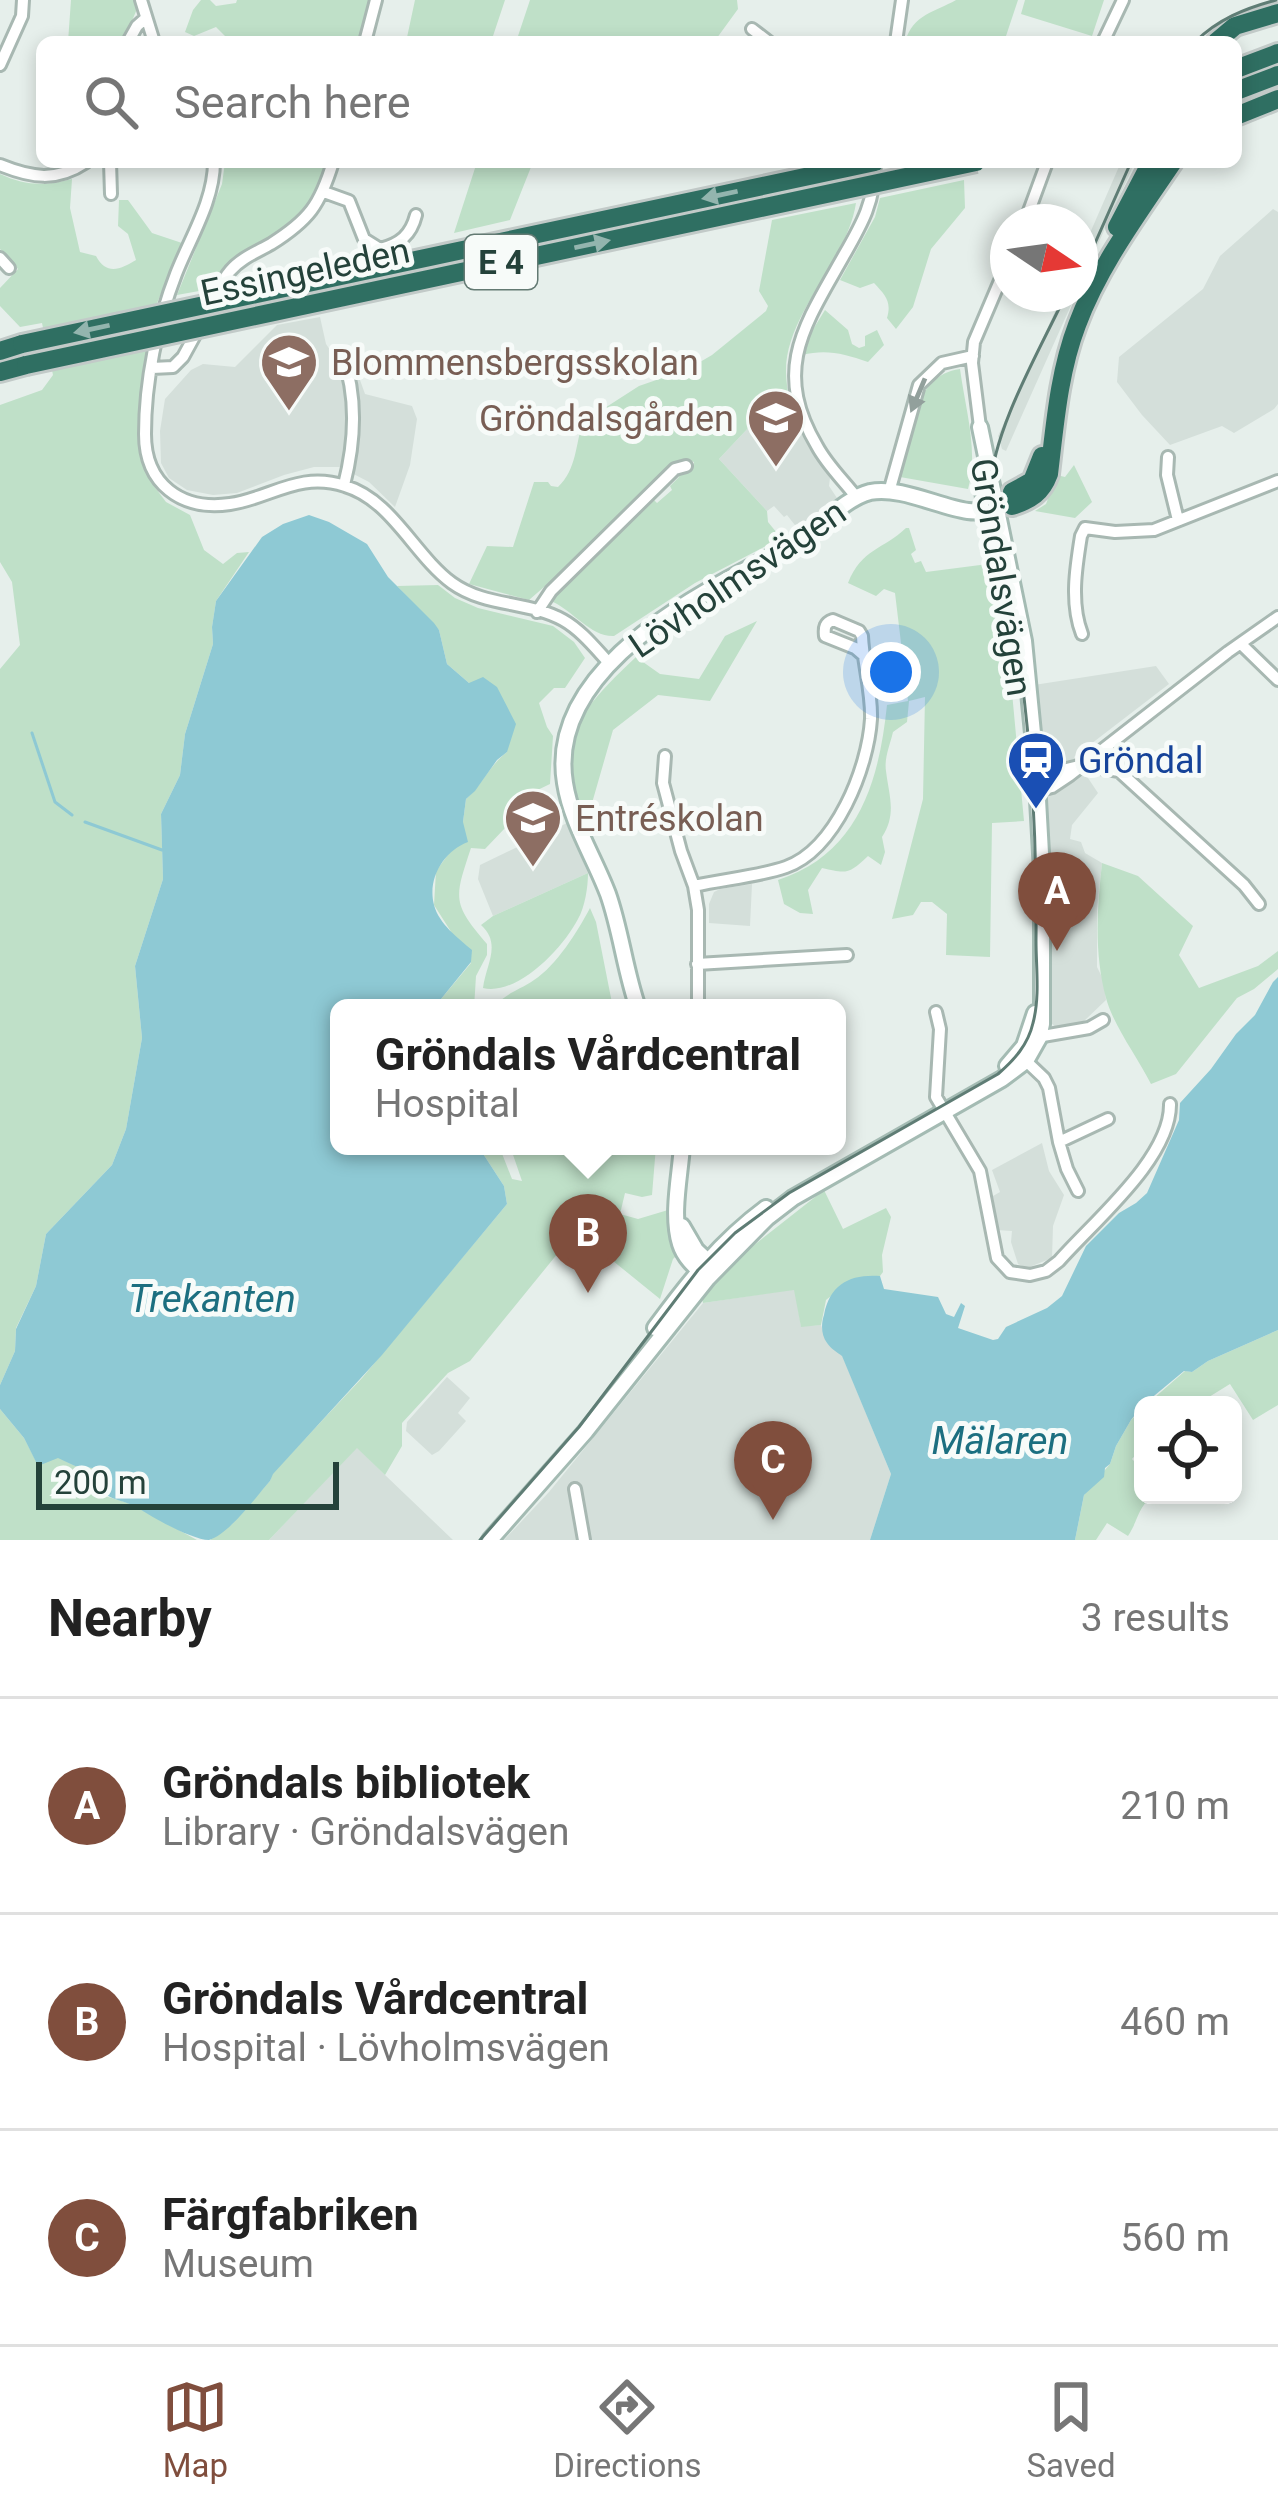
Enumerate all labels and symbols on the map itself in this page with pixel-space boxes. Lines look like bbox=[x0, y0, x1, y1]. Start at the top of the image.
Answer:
one-way arrow bbox=[700, 186, 738, 205]
north arrow bbox=[990, 204, 1098, 312]
street label: Essingeleden bbox=[197, 229, 414, 315]
one-way arrow bbox=[573, 233, 611, 252]
road number: E 4 bbox=[465, 235, 537, 289]
one-way arrow bbox=[73, 320, 111, 339]
school or university icon: Blommensbergsskolan bbox=[258, 331, 320, 413]
place label: Blommensbergsskolan bbox=[331, 342, 699, 384]
one-way arrow bbox=[908, 377, 927, 413]
school or university icon: Gröndalsgården bbox=[745, 387, 807, 469]
place label: Gröndalsgården bbox=[479, 398, 734, 440]
street label: Gröndalsvägen bbox=[962, 455, 1041, 699]
street label: Lövholmsvägen bbox=[621, 491, 854, 667]
your location bbox=[861, 642, 921, 702]
station icon: Gröndal bbox=[1005, 729, 1067, 811]
place label: Gröndal bbox=[1078, 740, 1203, 782]
school or university icon: Entréskolan bbox=[502, 787, 564, 869]
place label: Entréskolan bbox=[575, 798, 764, 840]
pin: A bbox=[1018, 852, 1096, 951]
pin: B bbox=[549, 1194, 627, 1293]
water label: Trekanten bbox=[128, 1276, 296, 1322]
water label: Mälaren bbox=[932, 1418, 1068, 1464]
pin: C bbox=[734, 1421, 812, 1520]
scale bar bbox=[36, 1456, 339, 1509]

